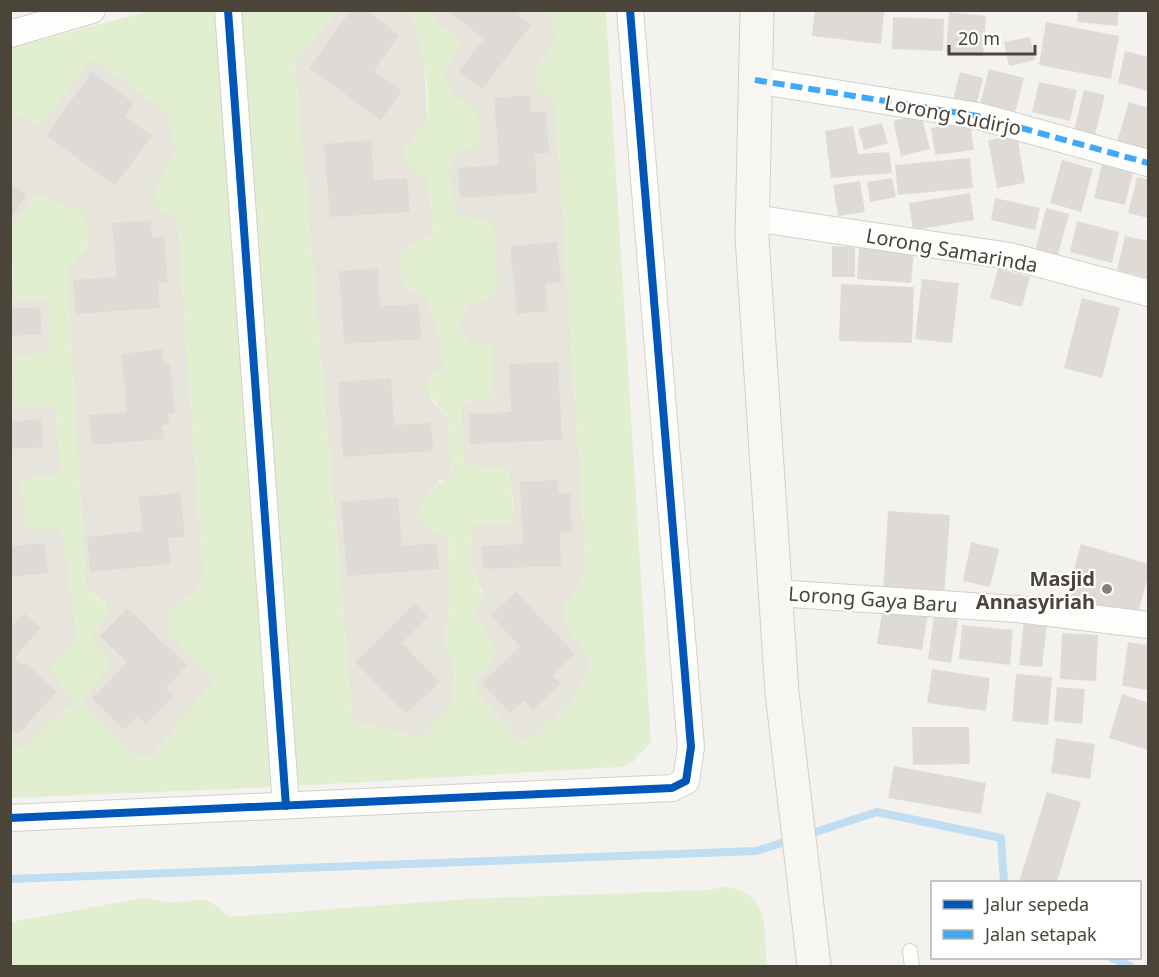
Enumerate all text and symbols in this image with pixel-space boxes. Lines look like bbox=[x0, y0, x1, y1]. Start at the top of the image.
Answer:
scale bar bbox=[949, 18, 1034, 56]
text: 20 m bbox=[958, 26, 1000, 50]
street label: Lorong Sudirjo bbox=[882, 89, 1024, 141]
street label: Lorong Samarinda bbox=[864, 222, 1040, 278]
place label: Masjid Annasyiriah bbox=[976, 565, 1095, 615]
street label: Lorong Gaya Baru bbox=[787, 580, 959, 618]
marker: Masjid Annasyiriah bbox=[1100, 582, 1114, 596]
legend bbox=[931, 881, 1141, 959]
text: Jalur sepeda bbox=[983, 892, 1089, 916]
text: Jalan setapak bbox=[983, 922, 1097, 946]

